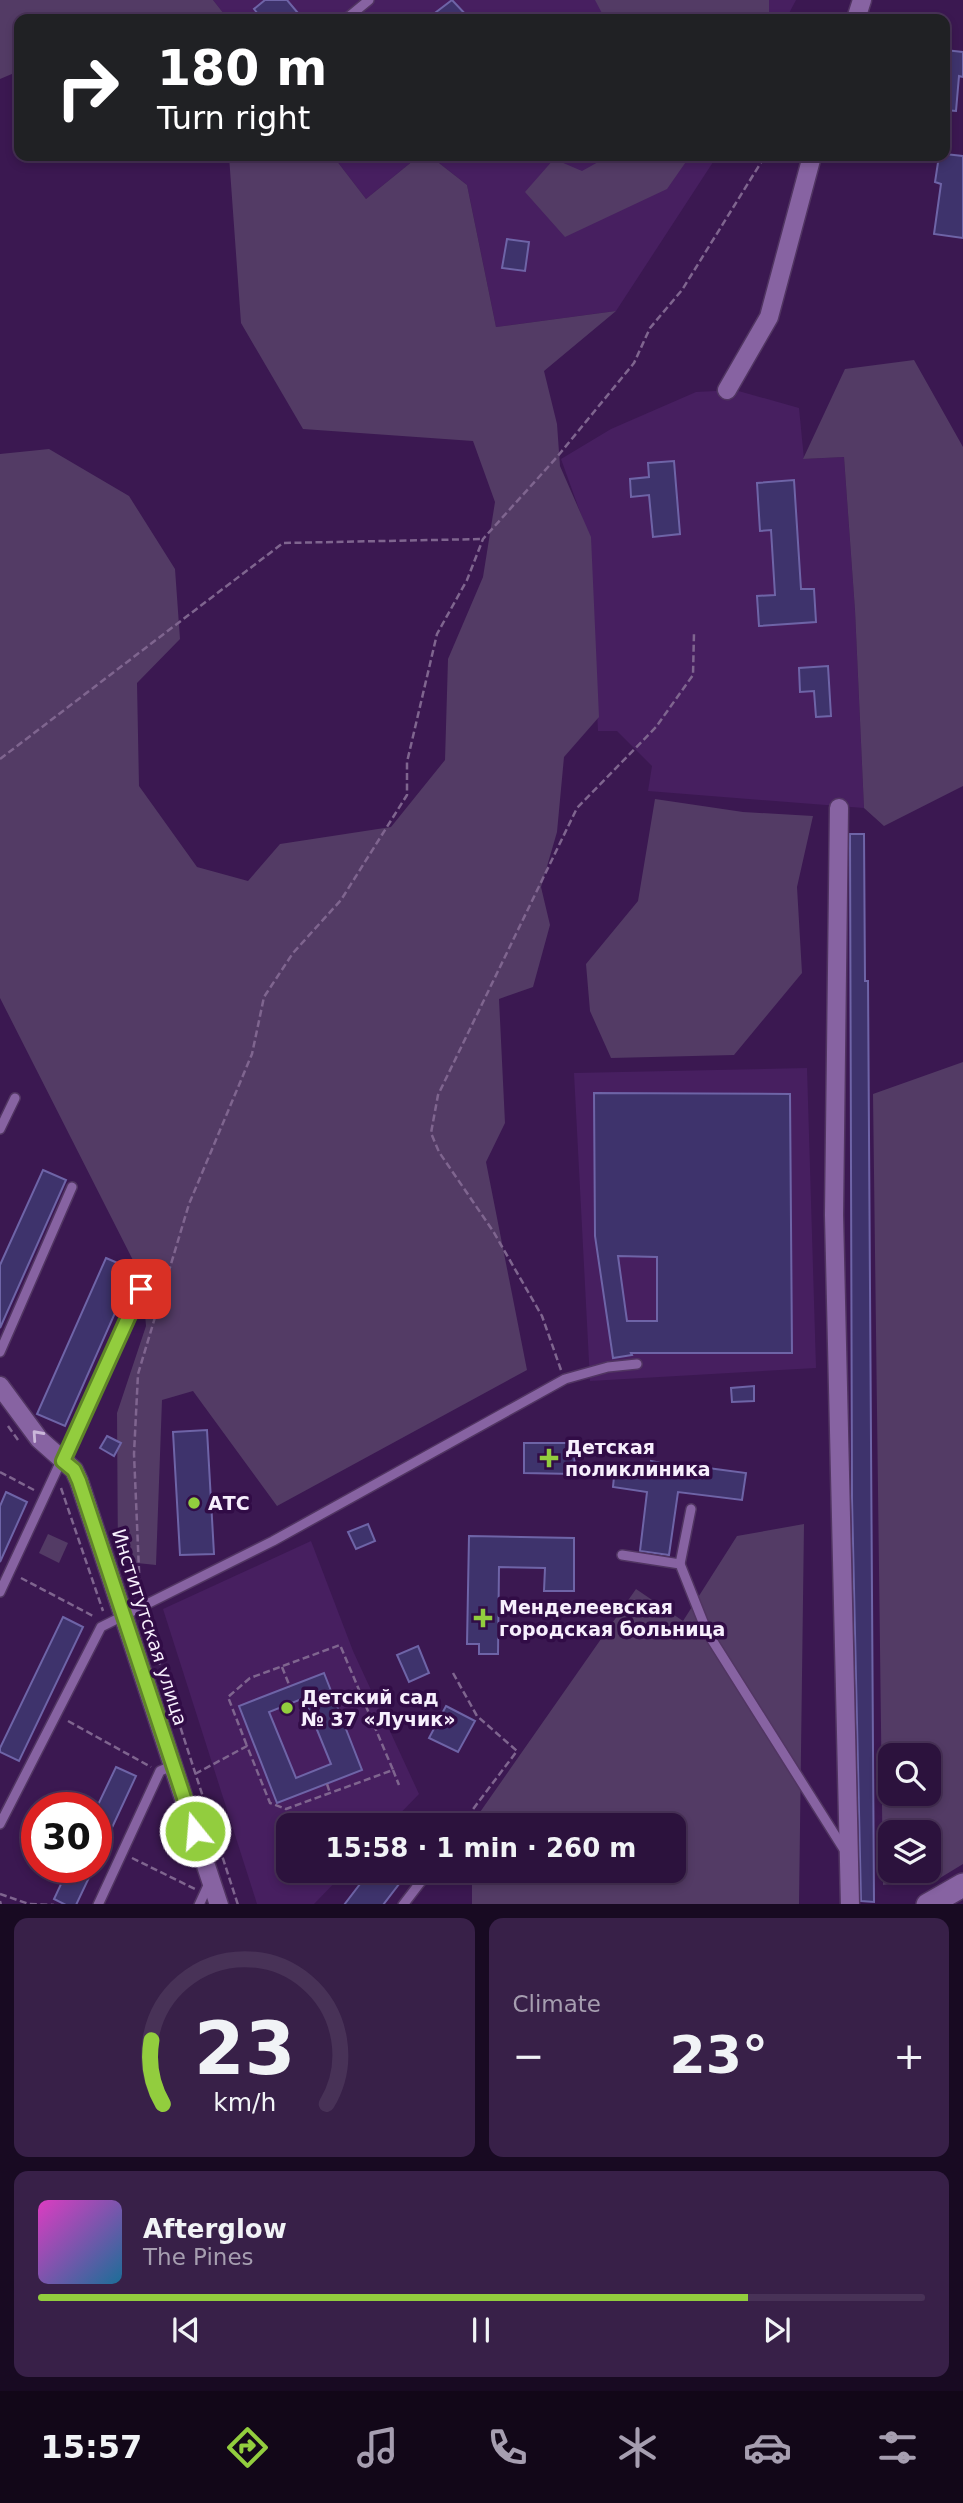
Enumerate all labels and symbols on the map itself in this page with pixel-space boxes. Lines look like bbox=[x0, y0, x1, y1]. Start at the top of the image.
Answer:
pin bbox=[111, 1259, 171, 1319]
one-way arrow bbox=[33, 1430, 45, 1443]
place label: Детская поликлиника bbox=[565, 1436, 711, 1480]
marker: Детская поликлиника bbox=[539, 1448, 559, 1468]
place label: АТС bbox=[208, 1492, 250, 1514]
marker: АТС bbox=[186, 1495, 202, 1511]
street label: Институтская улица bbox=[108, 1526, 192, 1728]
place label: Менделеевская городская больница bbox=[499, 1596, 725, 1640]
marker: Менделеевская городская больница bbox=[473, 1608, 493, 1628]
place label: Детский сад № 37 «Лучик» bbox=[301, 1686, 456, 1730]
marker: Детский сад № 37 «Лучик» bbox=[279, 1700, 295, 1716]
speed limit sign: 30 bbox=[21, 1792, 112, 1883]
position arrow bbox=[158, 1794, 232, 1868]

